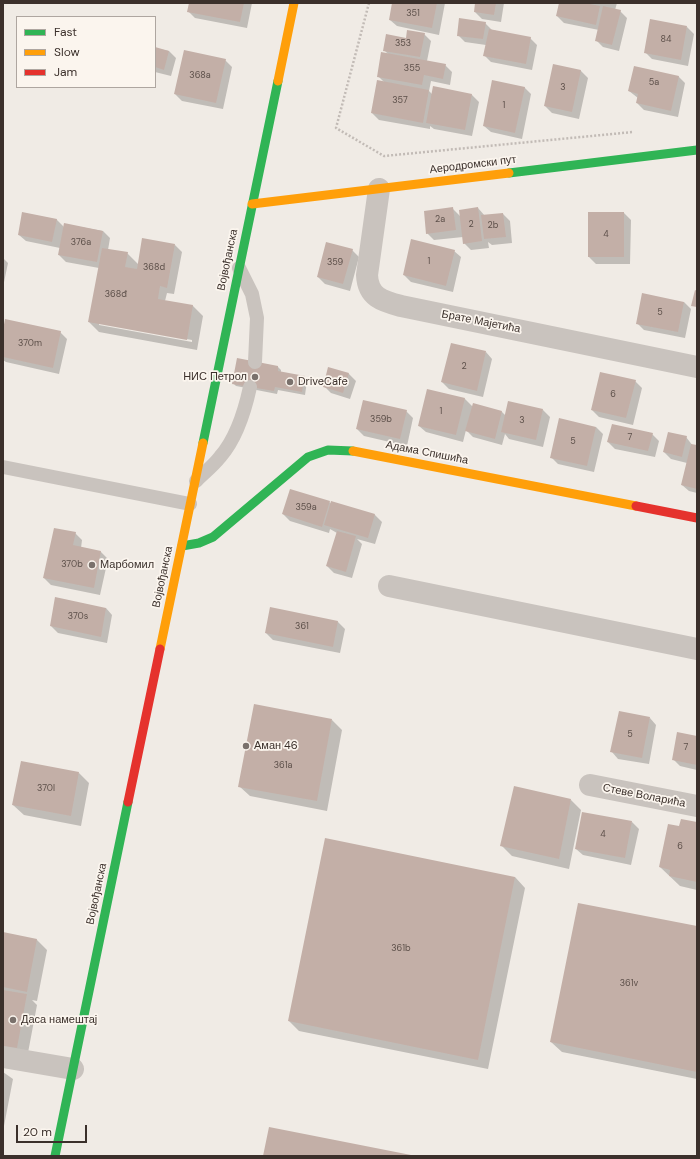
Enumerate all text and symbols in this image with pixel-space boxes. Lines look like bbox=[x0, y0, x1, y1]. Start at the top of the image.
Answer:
house number: 351 bbox=[406, 9, 420, 19]
legend bbox=[16, 16, 156, 88]
text: Fast bbox=[54, 24, 77, 40]
house number: 84 bbox=[661, 35, 671, 45]
house number: 353 bbox=[395, 39, 411, 49]
text: Slow bbox=[54, 44, 80, 60]
text: Jam bbox=[54, 64, 77, 80]
house number: 355 bbox=[404, 64, 420, 74]
house number: 368a bbox=[189, 71, 211, 81]
house number: 5a bbox=[649, 78, 659, 88]
house number: 3 bbox=[560, 83, 566, 93]
house number: 357 bbox=[392, 96, 408, 106]
house number: 1 bbox=[503, 101, 505, 111]
street label: Аеродромски пут bbox=[429, 153, 517, 177]
house number: 2a bbox=[435, 215, 445, 225]
house number: 2 bbox=[468, 220, 474, 230]
house number: 2b bbox=[488, 221, 498, 231]
street label: Војвођанска bbox=[215, 228, 241, 292]
house number: 4 bbox=[603, 230, 609, 240]
house number: 376a bbox=[71, 238, 91, 248]
house number: 1 bbox=[428, 257, 430, 267]
house number: 359 bbox=[327, 258, 343, 268]
house number: 368d bbox=[143, 263, 165, 273]
house number: 368đ bbox=[105, 290, 127, 300]
street label: Брате Мајетића bbox=[440, 308, 522, 336]
house number: 5 bbox=[657, 308, 663, 318]
house number: 370m bbox=[18, 339, 42, 349]
house number: 2 bbox=[461, 362, 467, 372]
place label: НИС Петрол bbox=[183, 370, 247, 384]
marker: НИС Петрол bbox=[250, 372, 260, 382]
place label: DriveCafe bbox=[298, 375, 348, 389]
marker: DriveCafe bbox=[285, 377, 295, 387]
house number: 6 bbox=[610, 390, 616, 400]
house number: 1 bbox=[440, 407, 442, 417]
house number: 359b bbox=[370, 415, 392, 425]
house number: 3 bbox=[519, 416, 525, 426]
house number: 7 bbox=[628, 433, 632, 443]
house number: 5 bbox=[570, 437, 576, 447]
street label: Адама Спишића bbox=[385, 439, 469, 467]
house number: 359a bbox=[295, 503, 317, 513]
street label: Војвођанска bbox=[150, 545, 176, 609]
place label: Марбомил bbox=[100, 558, 154, 572]
house number: 370b bbox=[61, 560, 83, 570]
marker: Марбомил bbox=[87, 560, 97, 570]
house number: 370s bbox=[68, 612, 88, 622]
house number: 361 bbox=[295, 622, 309, 632]
house number: 5 bbox=[627, 730, 633, 740]
place label: Аман 46 bbox=[254, 739, 298, 753]
marker: Аман 46 bbox=[241, 741, 251, 751]
house number: 7 bbox=[684, 743, 688, 753]
house number: 361a bbox=[274, 761, 292, 771]
street label: Стеве Воларића bbox=[602, 782, 686, 810]
house number: 370l bbox=[37, 784, 55, 794]
house number: 4 bbox=[600, 830, 606, 840]
house number: 6 bbox=[677, 842, 683, 852]
street label: Војвођанска bbox=[84, 862, 110, 926]
house number: 361b bbox=[391, 944, 411, 954]
house number: 361v bbox=[620, 979, 638, 989]
place label: Даса намештај bbox=[21, 1013, 97, 1027]
marker: Даса намештај bbox=[8, 1015, 18, 1025]
scale bar bbox=[18, 1117, 89, 1143]
text: 20 m bbox=[23, 1124, 52, 1140]

